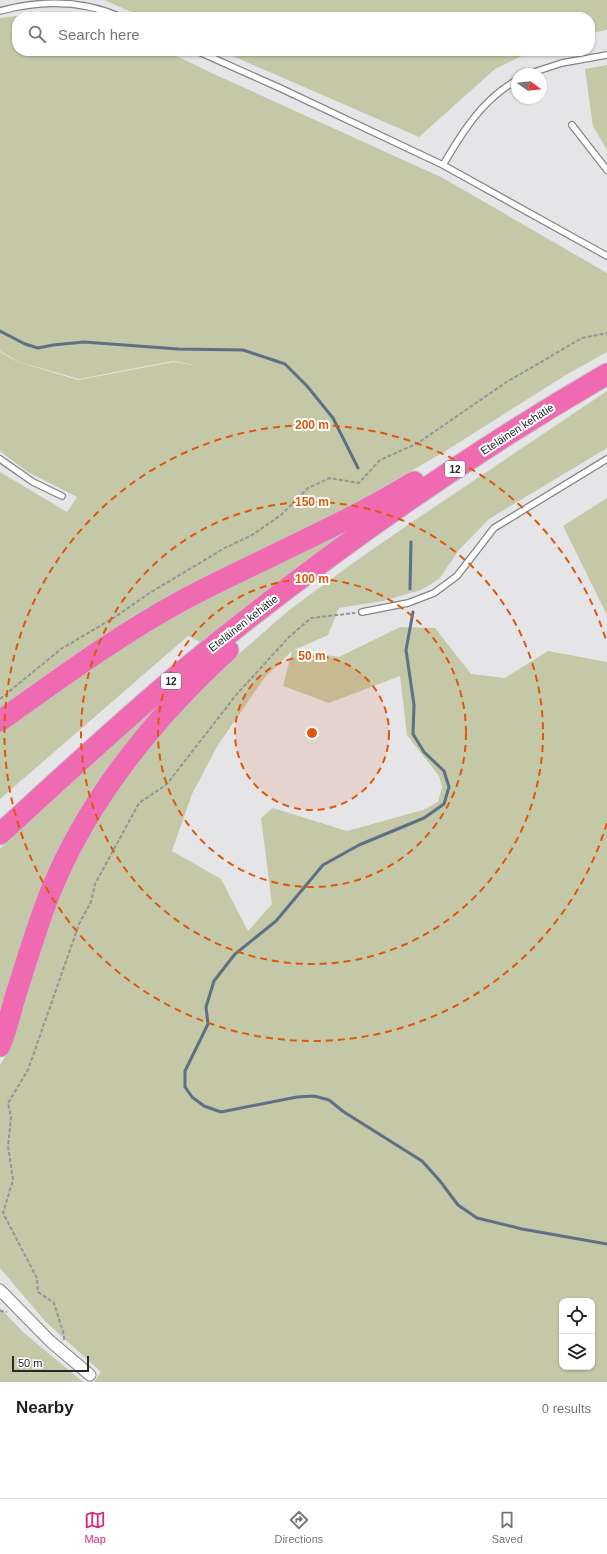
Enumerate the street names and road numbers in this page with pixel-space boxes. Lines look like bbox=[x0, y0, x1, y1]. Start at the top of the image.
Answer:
street label: Eteläinen kehätie bbox=[478, 401, 556, 457]
road number: 12 bbox=[445, 461, 465, 477]
street label: Eteläinen kehätie bbox=[206, 592, 280, 654]
road number: 12 bbox=[161, 673, 181, 689]

